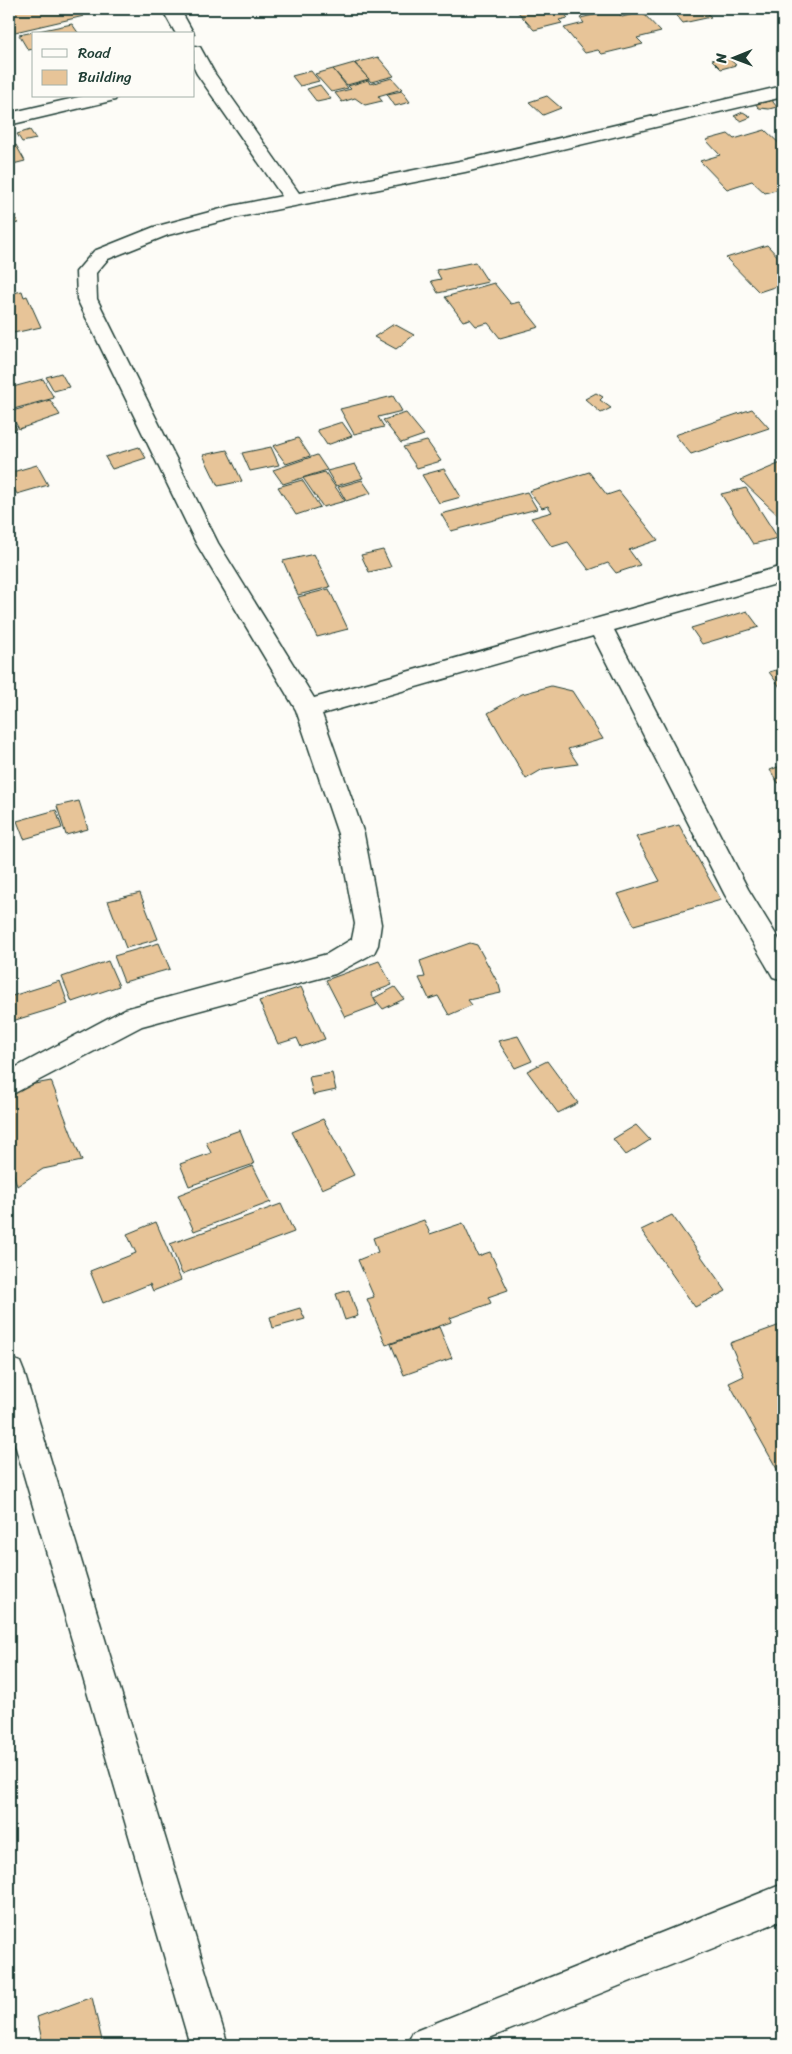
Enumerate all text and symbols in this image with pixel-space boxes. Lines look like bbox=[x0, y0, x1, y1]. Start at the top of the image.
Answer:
legend bbox=[32, 32, 195, 98]
north arrow bbox=[710, 32, 760, 82]
text: Road bbox=[78, 40, 111, 66]
text: N bbox=[709, 53, 734, 64]
text: Building bbox=[78, 64, 132, 90]

